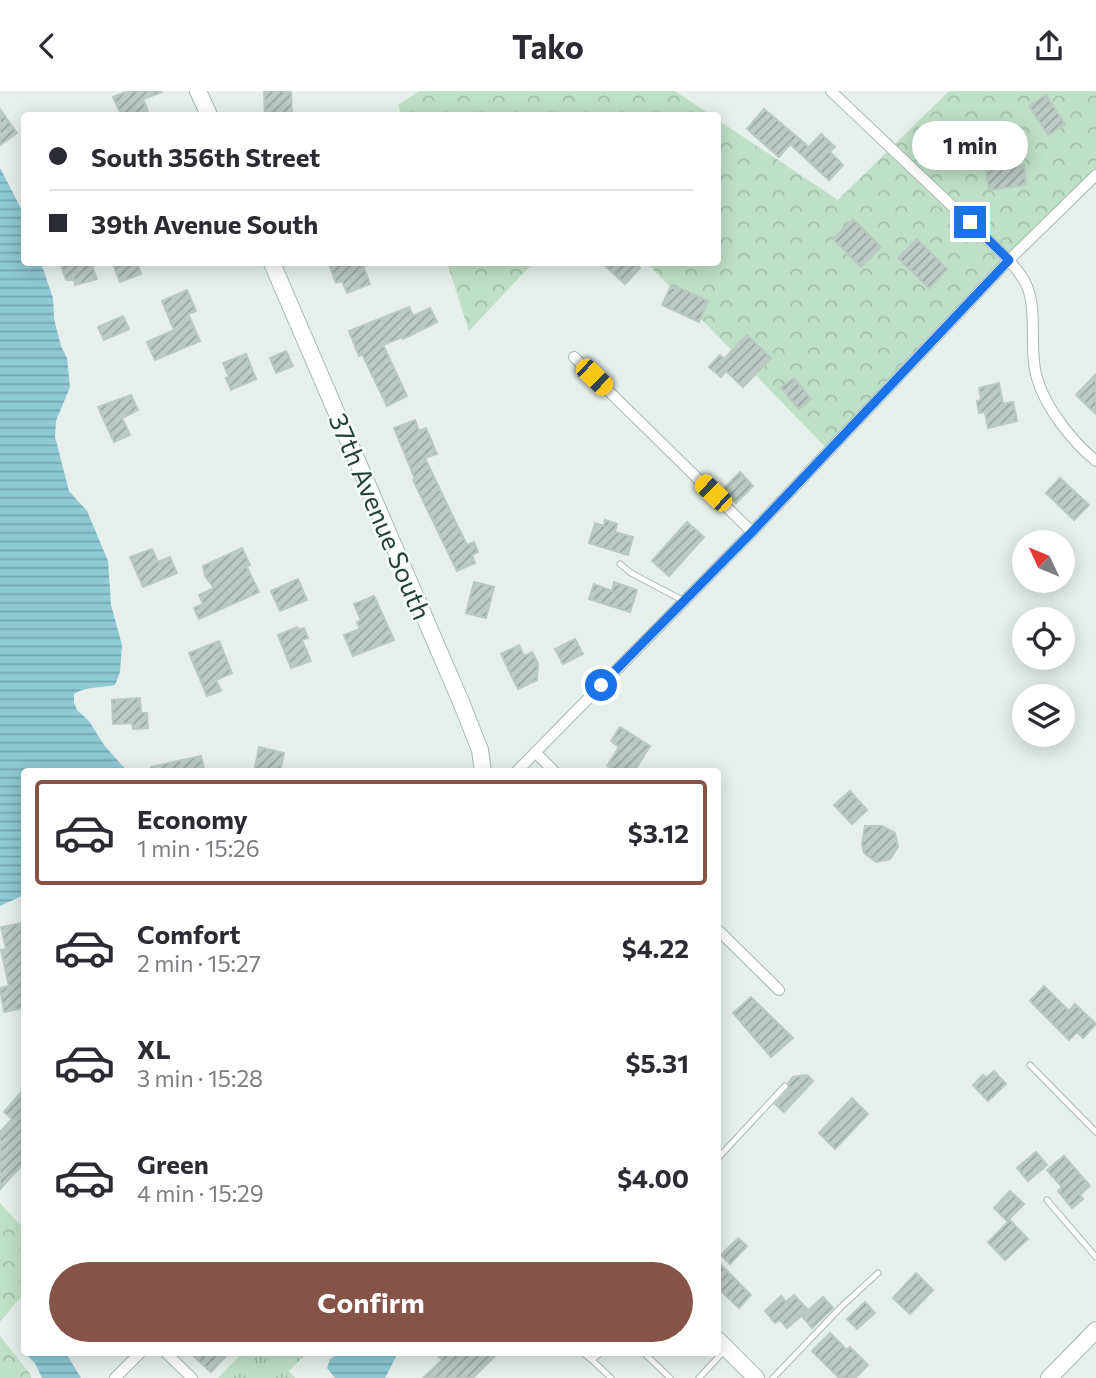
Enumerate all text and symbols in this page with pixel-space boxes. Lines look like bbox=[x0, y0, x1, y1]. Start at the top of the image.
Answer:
text: Tako bbox=[512, 26, 584, 66]
icon: back bbox=[28, 27, 66, 65]
icon: share bbox=[1030, 27, 1068, 65]
callout: 1 min bbox=[912, 121, 1028, 169]
text: 1 min bbox=[943, 131, 997, 159]
text: South 356th Street bbox=[91, 141, 320, 172]
route end bbox=[954, 206, 986, 238]
text: 39th Avenue South bbox=[91, 208, 318, 239]
car bbox=[572, 355, 617, 399]
street label: 37th Avenue South bbox=[323, 408, 439, 624]
car bbox=[691, 471, 736, 515]
north arrow bbox=[1012, 530, 1074, 593]
map controls bbox=[1012, 530, 1075, 747]
button: locate bbox=[1012, 607, 1075, 670]
route start bbox=[585, 669, 617, 701]
button: layers bbox=[1012, 684, 1075, 747]
icon: car bbox=[53, 801, 116, 864]
text: Economy bbox=[137, 803, 248, 834]
text: $3.12 bbox=[628, 817, 689, 848]
text: 1 min · 15:26 bbox=[137, 834, 260, 862]
icon: car bbox=[53, 916, 116, 979]
text: Comfort bbox=[137, 918, 240, 949]
text: $4.22 bbox=[622, 932, 689, 963]
text: 2 min · 15:27 bbox=[137, 949, 261, 977]
icon: car bbox=[53, 1031, 116, 1094]
text: XL bbox=[137, 1033, 171, 1064]
text: $5.31 bbox=[625, 1047, 689, 1078]
text: 3 min · 15:28 bbox=[137, 1064, 263, 1092]
icon: car bbox=[53, 1146, 116, 1209]
text: Green bbox=[137, 1148, 209, 1179]
text: $4.00 bbox=[617, 1162, 689, 1193]
text: 4 min · 15:29 bbox=[137, 1179, 264, 1207]
button: Confirm bbox=[49, 1262, 693, 1342]

